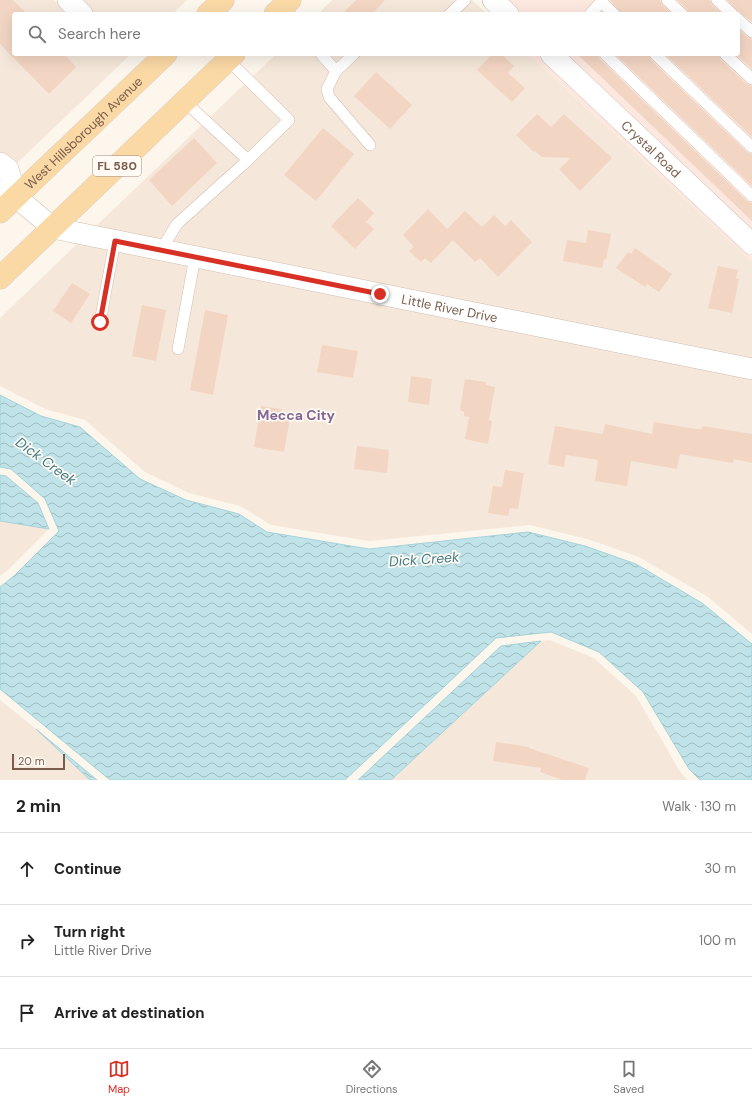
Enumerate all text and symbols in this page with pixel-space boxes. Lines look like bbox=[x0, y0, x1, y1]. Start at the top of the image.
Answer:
search box bbox=[12, 12, 740, 56]
icon: search bbox=[26, 23, 48, 45]
text: Search here bbox=[58, 24, 141, 44]
street label: West Hillsborough Avenue bbox=[21, 73, 146, 193]
street label: Crystal Road bbox=[618, 116, 685, 181]
road number: FL 580 bbox=[93, 156, 141, 176]
route end bbox=[371, 285, 389, 303]
street label: Little River Drive bbox=[400, 290, 499, 326]
route start bbox=[91, 313, 109, 331]
district label: Mecca City bbox=[257, 406, 336, 424]
water label: Dick Creek bbox=[12, 433, 80, 489]
water label: Dick Creek bbox=[388, 548, 461, 570]
scale bar bbox=[12, 752, 65, 771]
text: 20 m bbox=[18, 754, 44, 768]
text: 2 min bbox=[16, 795, 61, 817]
text: Walk · 130 m bbox=[662, 798, 736, 815]
icon: ahead bbox=[16, 858, 38, 880]
text: Continue bbox=[54, 859, 122, 879]
text: 30 m bbox=[704, 860, 736, 877]
text: Turn right bbox=[54, 922, 125, 942]
icon: right bbox=[16, 930, 38, 952]
text: 100 m bbox=[699, 932, 736, 949]
text: Little River Drive bbox=[54, 942, 152, 959]
icon: arrive bbox=[16, 1002, 38, 1024]
text: Arrive at destination bbox=[54, 1003, 205, 1023]
tab: Map bbox=[108, 1058, 130, 1096]
tab: Directions bbox=[346, 1058, 398, 1096]
tab: Saved bbox=[613, 1058, 644, 1096]

